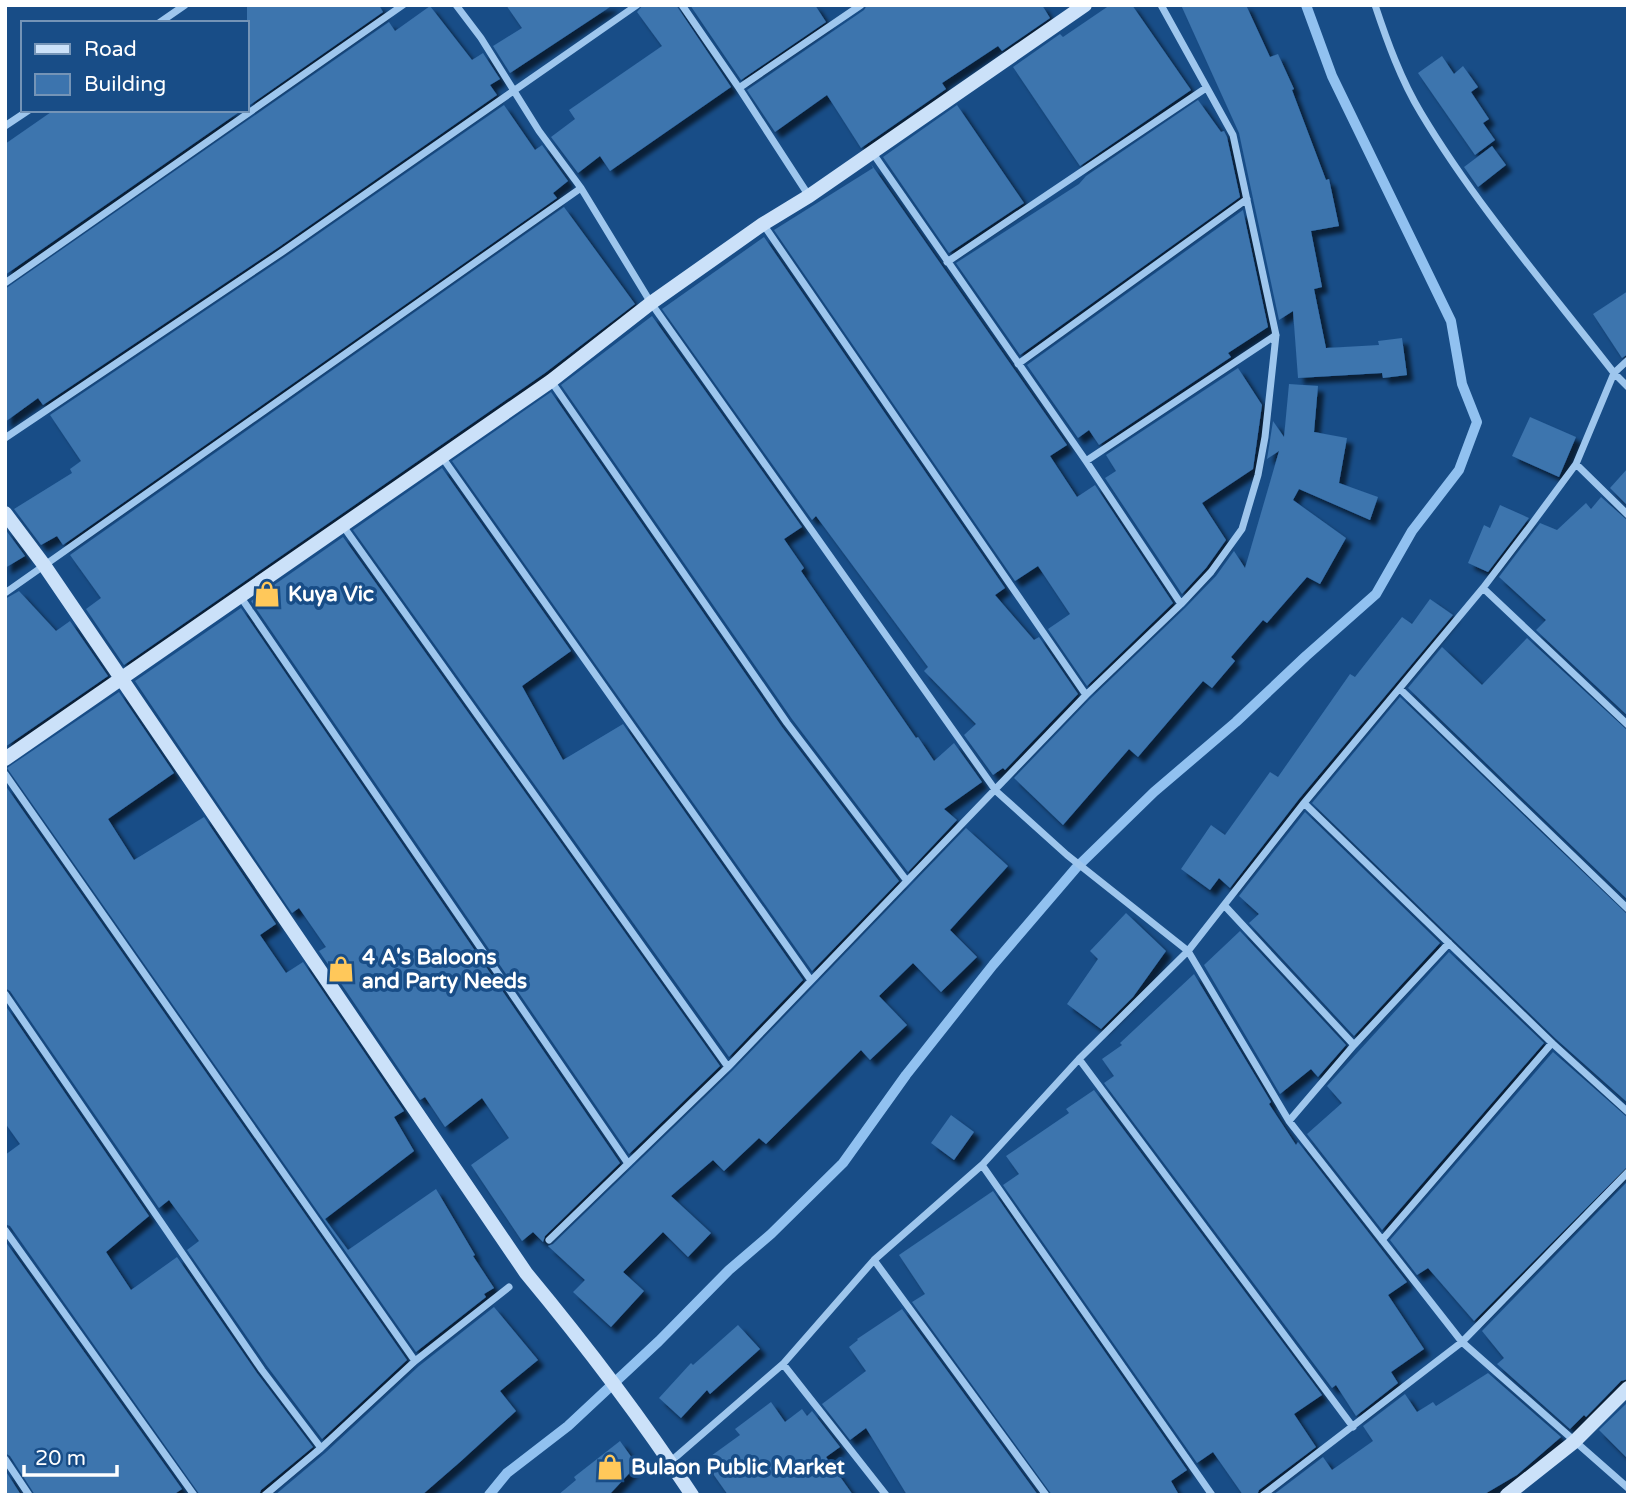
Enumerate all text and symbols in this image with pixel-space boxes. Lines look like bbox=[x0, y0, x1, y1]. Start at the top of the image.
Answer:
legend bbox=[21, 21, 248, 112]
text: Road bbox=[84, 37, 137, 62]
text: Building bbox=[84, 72, 166, 97]
shop icon: Kuya Vic bbox=[252, 579, 282, 609]
place label: Kuya Vic bbox=[288, 582, 374, 607]
place label: 4 A's Baloons and Party Needs bbox=[362, 945, 527, 994]
shop icon: 4 A's Baloons and Party Needs bbox=[326, 954, 356, 984]
scale bar bbox=[24, 1434, 117, 1478]
text: 20 m bbox=[35, 1446, 86, 1471]
shop icon: Bulaon Public Market bbox=[595, 1452, 625, 1482]
place label: Bulaon Public Market bbox=[631, 1455, 845, 1480]

